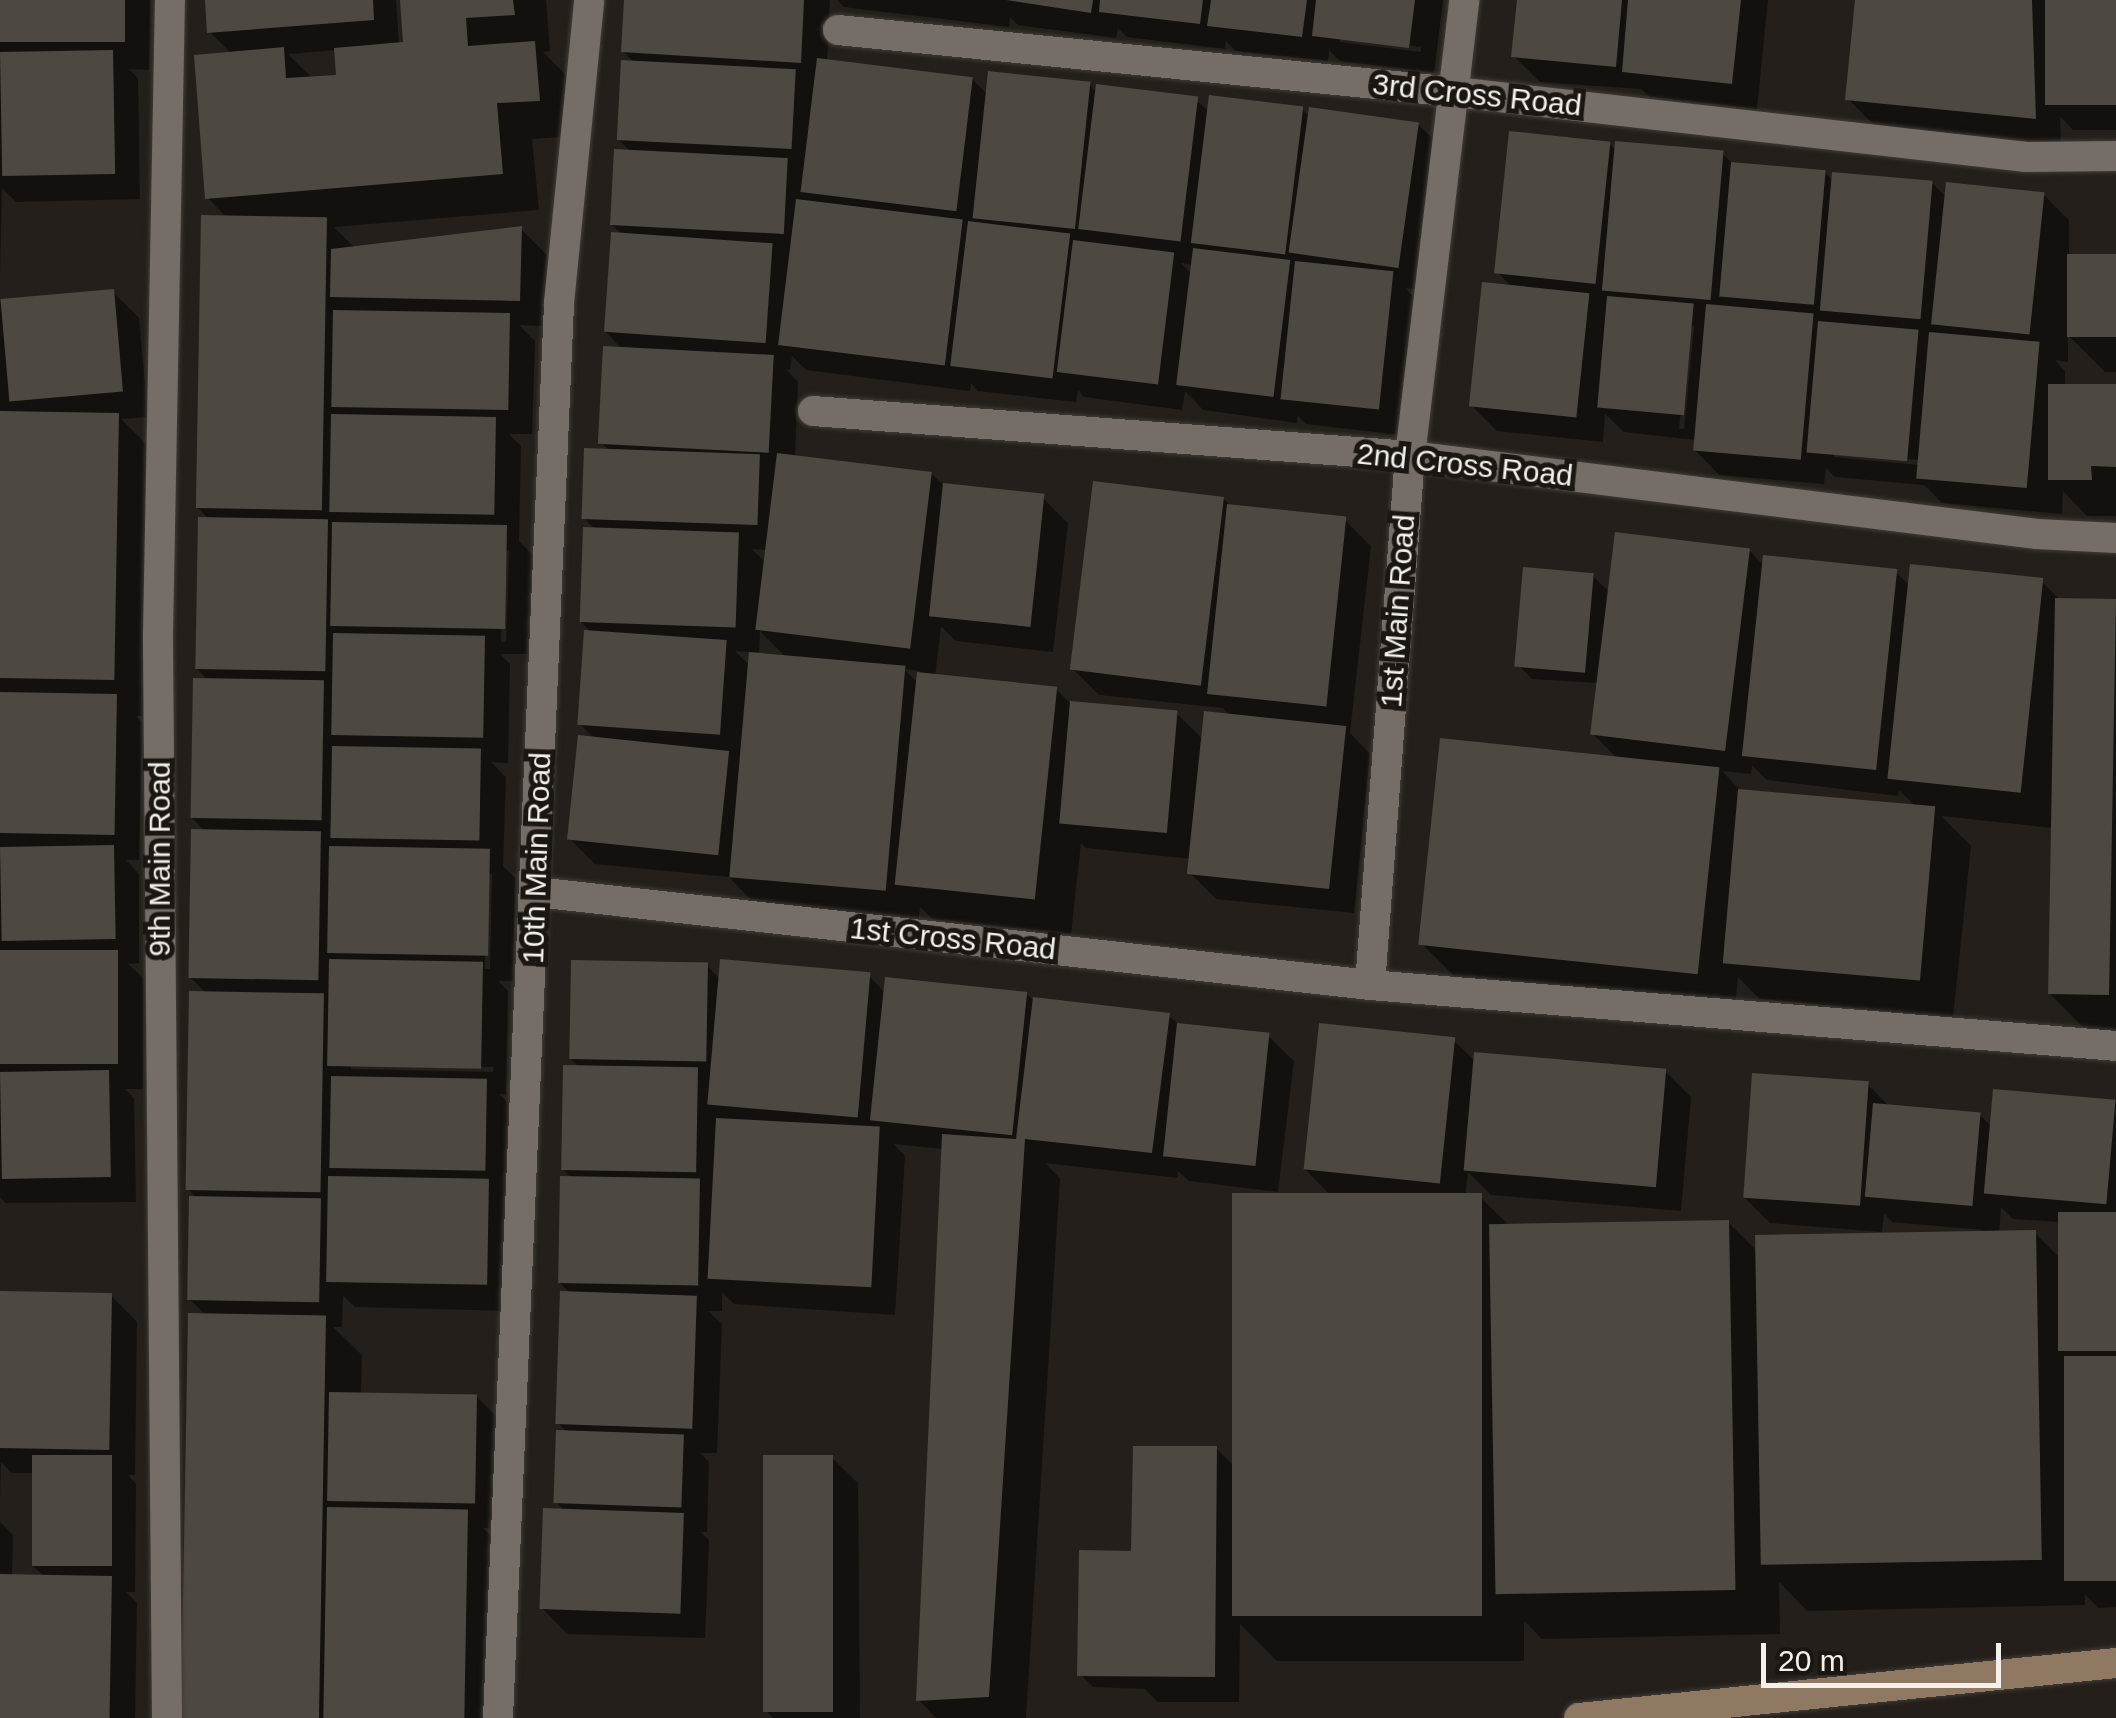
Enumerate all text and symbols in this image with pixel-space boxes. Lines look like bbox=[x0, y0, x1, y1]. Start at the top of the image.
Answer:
street label: 3rd Cross Road bbox=[1371, 66, 1583, 124]
street label: 2nd Cross Road bbox=[1355, 436, 1575, 494]
street label: 1st Main Road bbox=[1373, 513, 1423, 709]
street label: 10th Main Road bbox=[515, 752, 559, 964]
street label: 9th Main Road bbox=[142, 761, 178, 957]
street label: 1st Cross Road bbox=[848, 910, 1058, 968]
scale bar bbox=[1766, 1623, 2006, 1685]
text: 20 m bbox=[1778, 1644, 1845, 1677]

